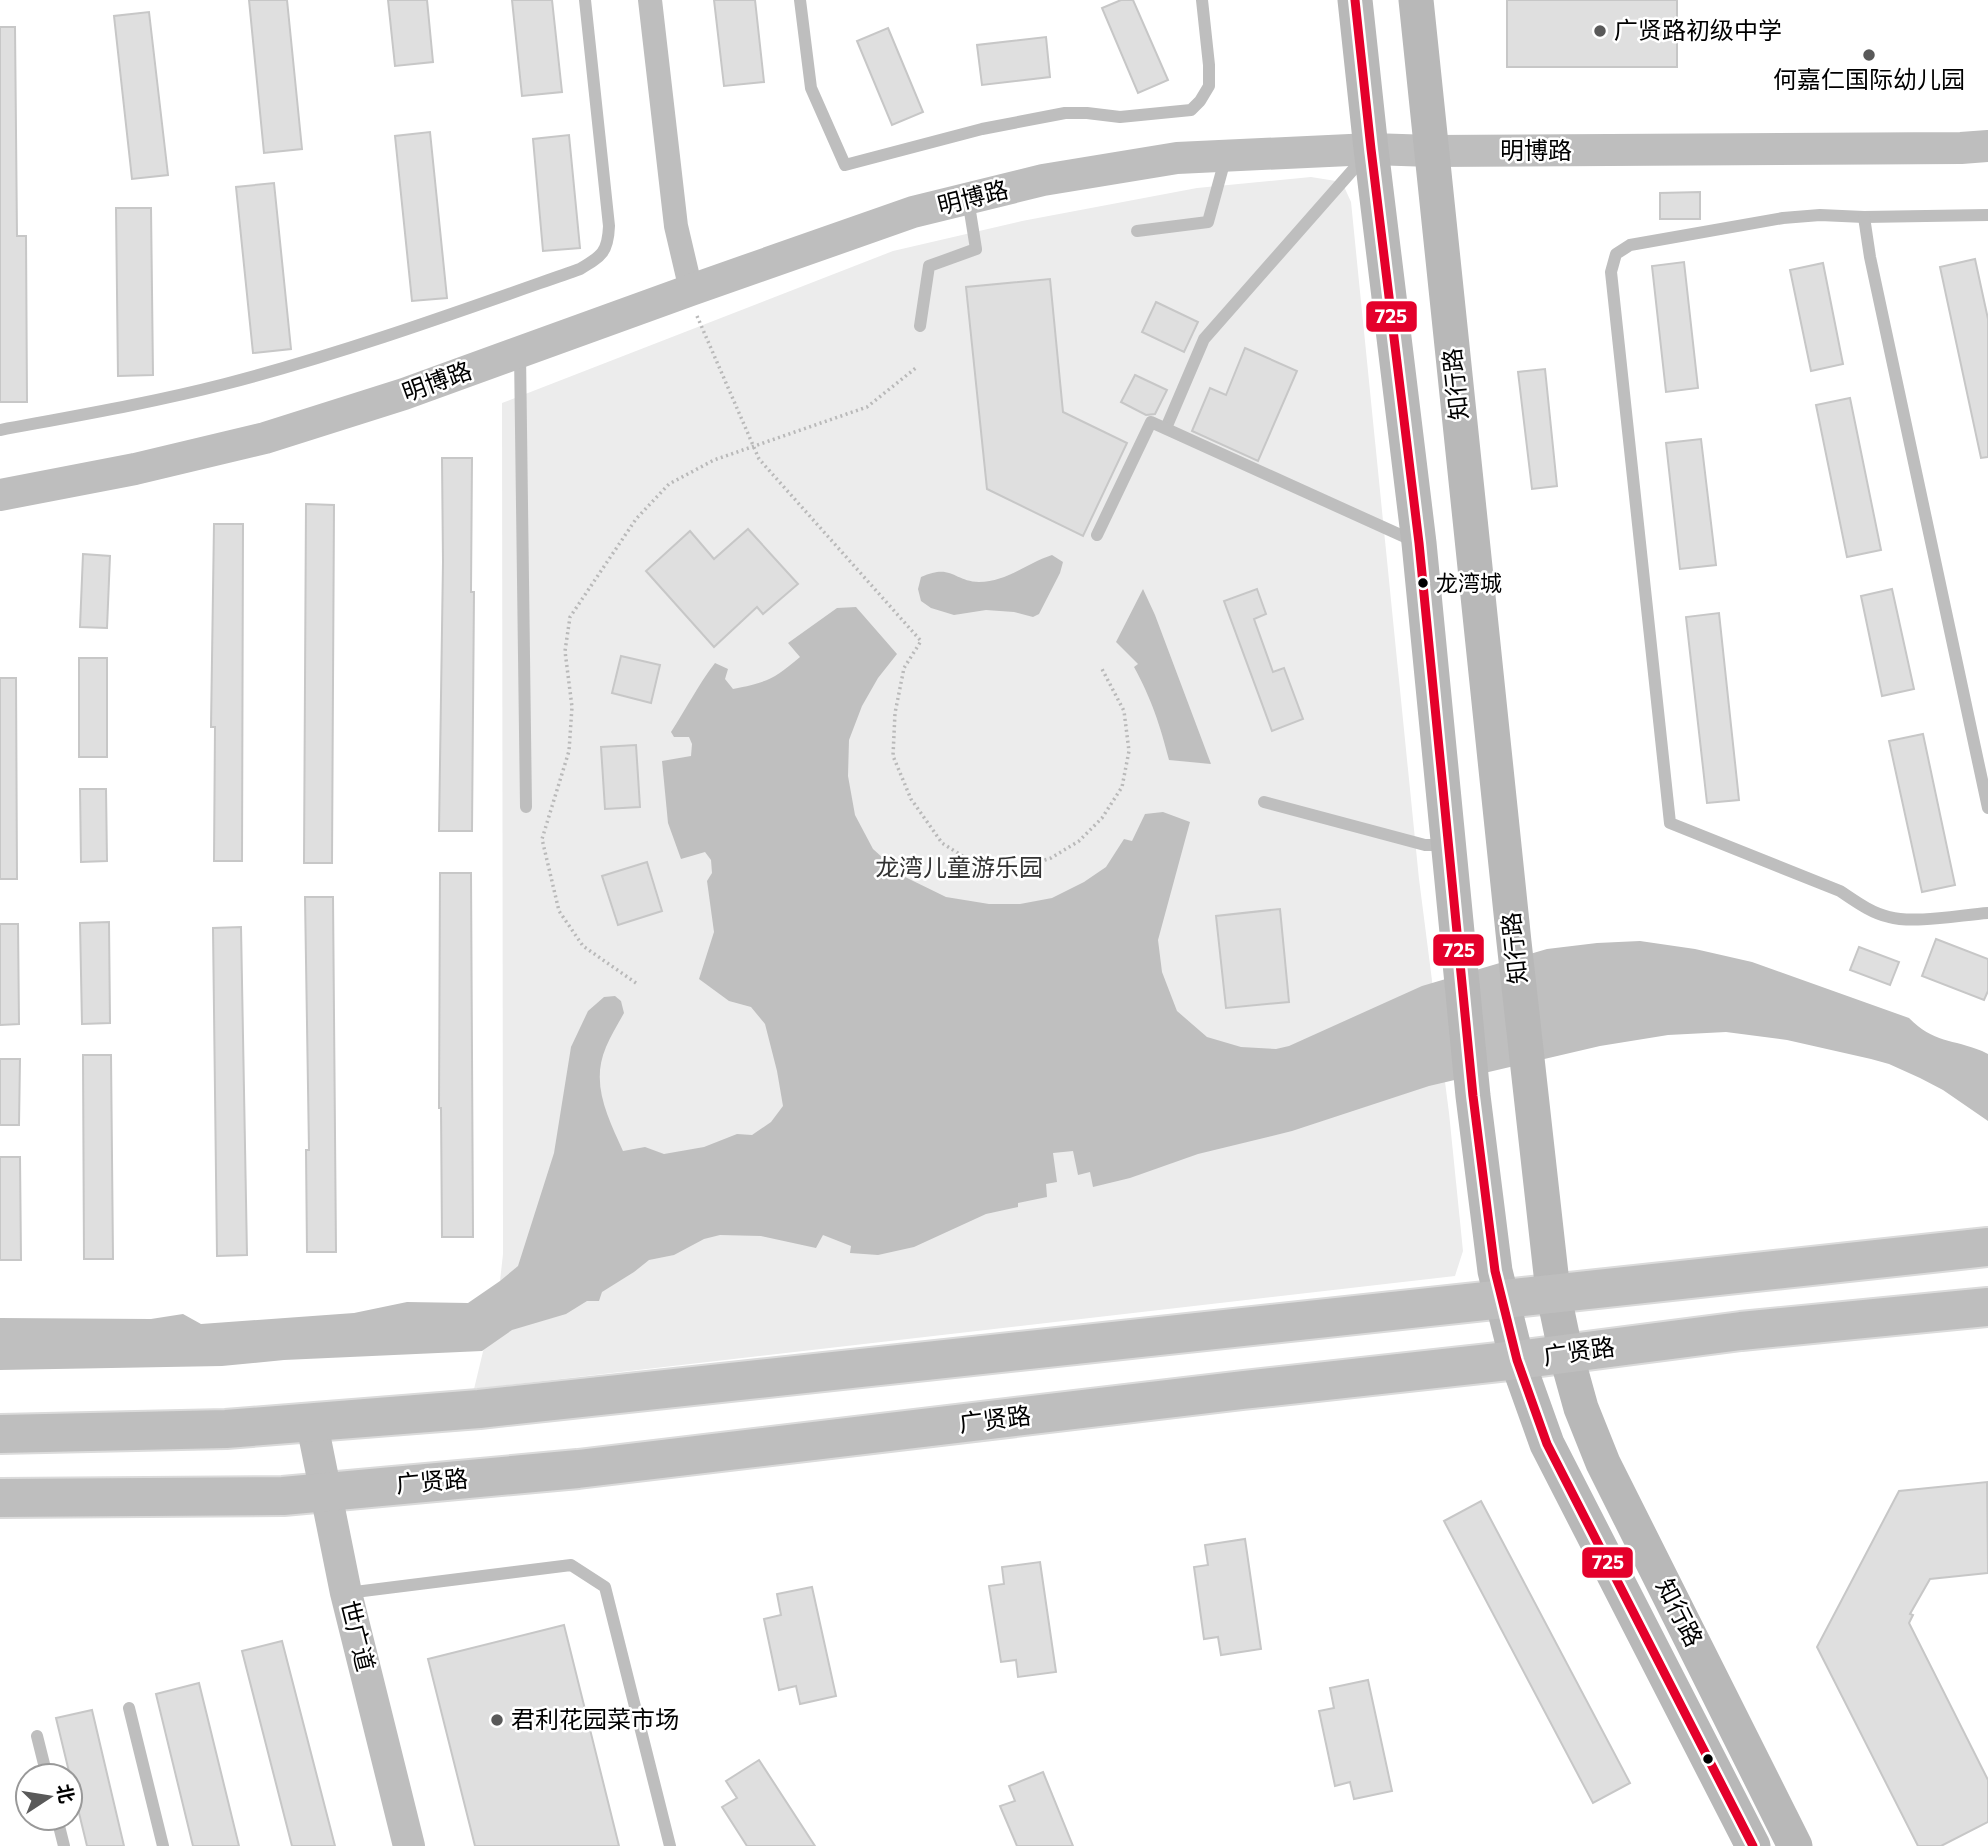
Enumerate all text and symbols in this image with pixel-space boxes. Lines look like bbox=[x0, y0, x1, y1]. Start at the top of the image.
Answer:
place label: 广贤路初级中学 bbox=[1614, 15, 1782, 44]
marker: 广贤路初级中学 bbox=[1592, 23, 1608, 39]
marker: 何嘉仁国际幼儿园 bbox=[1861, 47, 1877, 63]
place label: 何嘉仁国际幼儿园 bbox=[1773, 64, 1965, 93]
street label: 明博路 bbox=[1500, 135, 1572, 164]
street label: 明博路 bbox=[934, 174, 1011, 219]
line badge: 725 bbox=[1365, 300, 1418, 333]
text: 725 bbox=[1375, 304, 1407, 327]
street label: 知行路 bbox=[1436, 347, 1473, 421]
street label: 明博路 bbox=[398, 355, 475, 407]
place label: 龙湾城 bbox=[1436, 569, 1502, 596]
marker: 龙湾城 bbox=[1416, 576, 1430, 590]
park label: 龙湾儿童游乐园 bbox=[875, 852, 1043, 881]
street label: 知行路 bbox=[1495, 911, 1532, 985]
line badge: 725 bbox=[1432, 933, 1485, 967]
text: 725 bbox=[1443, 938, 1475, 961]
street label: 广贤路 bbox=[1541, 1331, 1616, 1370]
street label: 广贤路 bbox=[957, 1400, 1032, 1437]
street label: 广贤路 bbox=[395, 1463, 469, 1498]
line badge: 725 bbox=[1581, 1546, 1634, 1579]
text: 725 bbox=[1592, 1550, 1624, 1573]
street label: 知行路 bbox=[1651, 1574, 1710, 1651]
street label: 世广道 bbox=[336, 1597, 381, 1674]
place label: 君利花园菜市场 bbox=[511, 1704, 679, 1733]
marker: 君利花园菜市场 bbox=[489, 1712, 505, 1728]
unlabelled marker bbox=[1701, 1752, 1715, 1766]
north arrow bbox=[14, 1762, 84, 1832]
text: 北 bbox=[53, 1782, 79, 1805]

